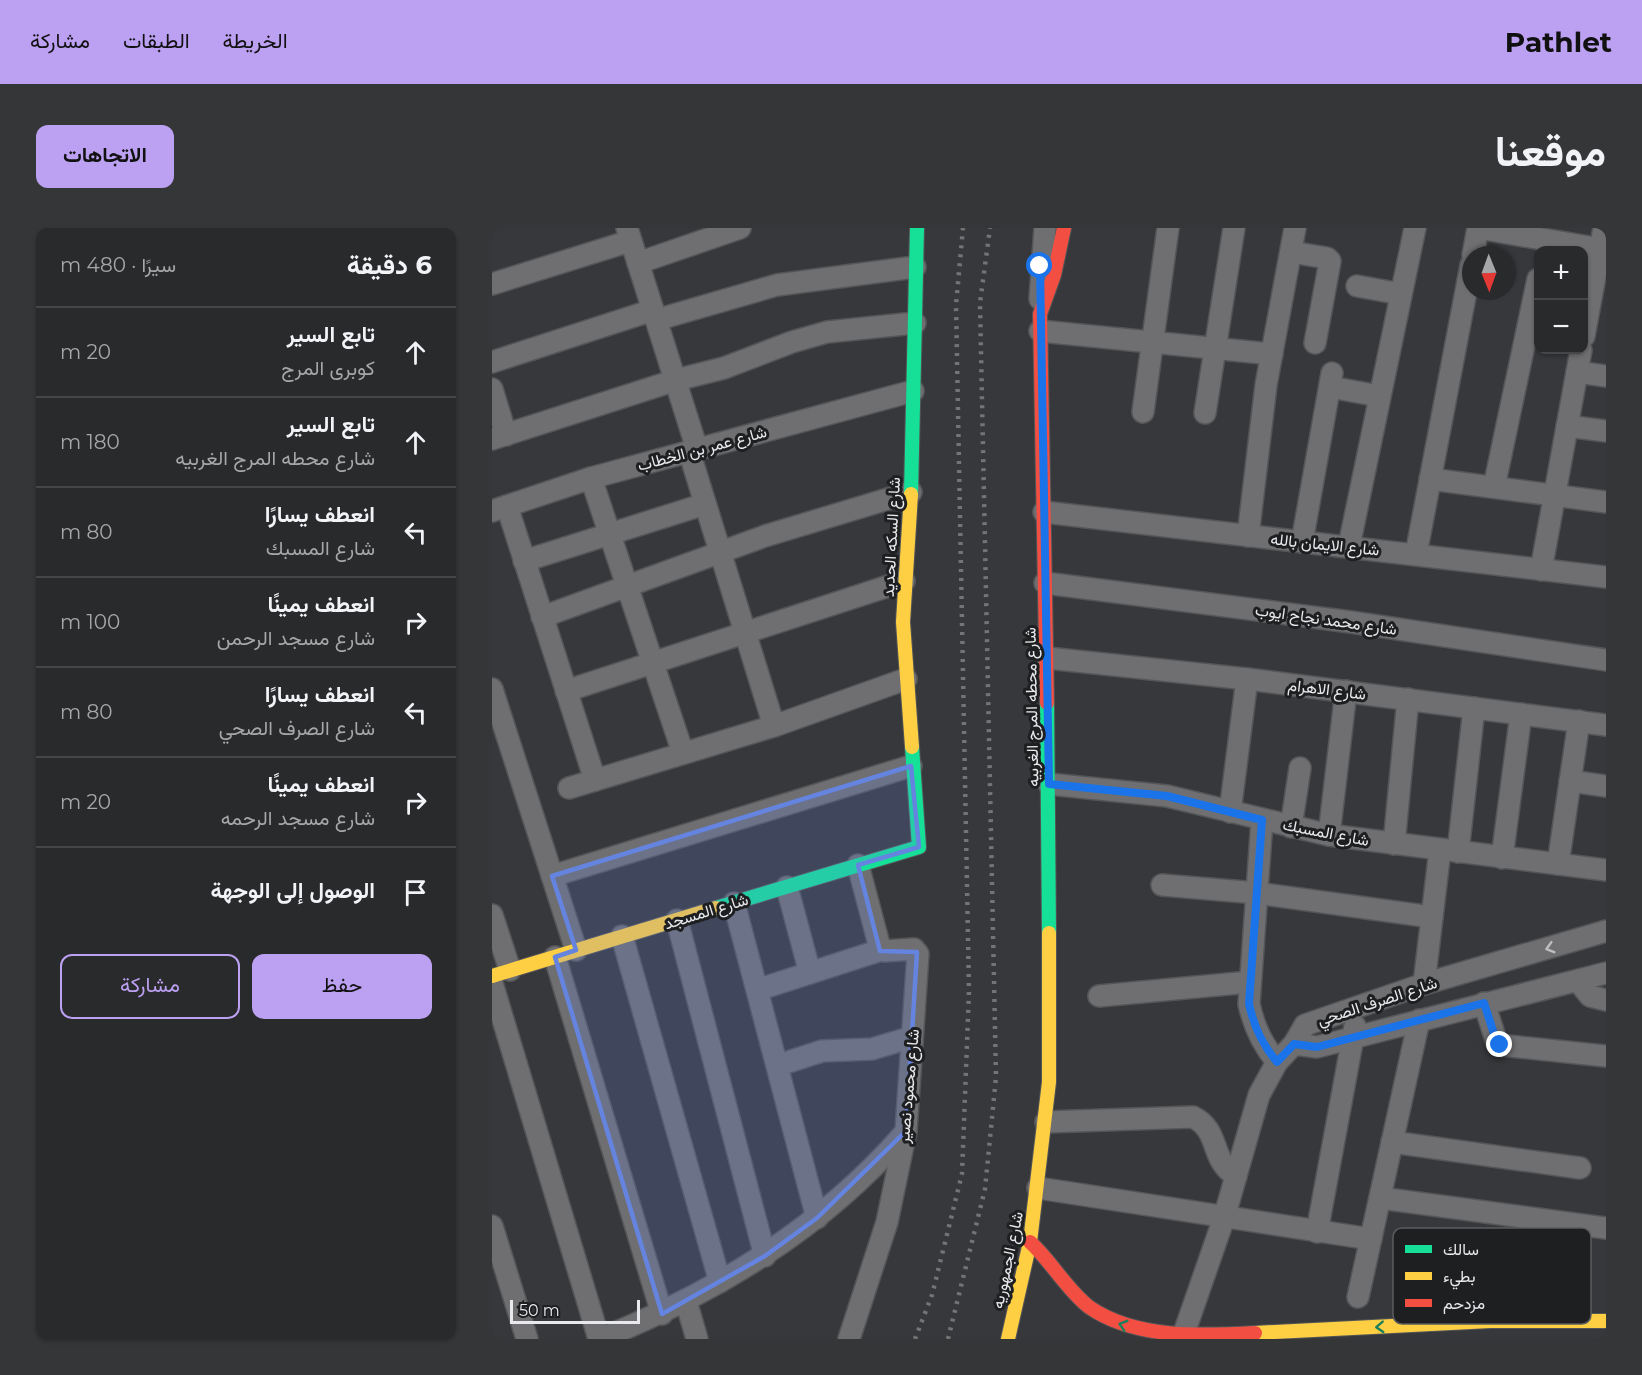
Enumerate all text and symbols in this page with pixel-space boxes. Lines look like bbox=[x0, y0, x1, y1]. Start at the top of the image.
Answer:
text: Pathlet bbox=[1505, 25, 1612, 59]
text: مشاركة bbox=[30, 28, 90, 53]
text: الطبقات bbox=[123, 28, 190, 53]
text: الخريطة bbox=[223, 28, 288, 53]
button: الاتجاهات bbox=[36, 125, 174, 188]
text: موقعنا bbox=[1495, 125, 1606, 177]
north arrow bbox=[1462, 246, 1516, 300]
map controls bbox=[1534, 246, 1588, 354]
button: + bbox=[1534, 246, 1588, 300]
text: 6 دقيقة bbox=[347, 249, 432, 281]
route start bbox=[1026, 252, 1052, 278]
text: سيرًا · 480 m bbox=[60, 253, 176, 277]
button: − bbox=[1534, 300, 1588, 354]
text: تابع السير bbox=[287, 321, 375, 348]
icon: ahead bbox=[399, 336, 432, 369]
text: 20 m bbox=[60, 340, 111, 364]
text: كوبرى المرج bbox=[281, 356, 375, 380]
text: تابع السير bbox=[287, 411, 375, 438]
street label: شارع عمر بن الخطاب bbox=[635, 422, 769, 477]
icon: ahead bbox=[399, 426, 432, 459]
text: 180 m bbox=[60, 430, 120, 454]
text: شارع محطه المرج الغربيه bbox=[175, 446, 375, 470]
street label: شارع السكه الحديد bbox=[879, 477, 906, 598]
text: انعطف يسارًا bbox=[265, 501, 375, 528]
icon: left bbox=[399, 516, 432, 549]
text: 80 m bbox=[60, 520, 112, 544]
street label: شارع الايمان بالله bbox=[1269, 529, 1380, 562]
text: شارع المسبك bbox=[266, 536, 375, 560]
text: انعطف يمينًا bbox=[267, 591, 375, 618]
street label: شارع محمد نجاح ايوب bbox=[1254, 600, 1398, 641]
icon: right bbox=[399, 606, 432, 639]
text: 100 m bbox=[60, 610, 120, 634]
text: شارع مسجد الرحمن bbox=[217, 626, 375, 650]
street label: شارع محطه المرج الغربيه bbox=[1021, 627, 1044, 787]
street label: شارع الاهرام bbox=[1287, 675, 1367, 706]
text: انعطف يسارًا bbox=[265, 681, 375, 708]
icon: left bbox=[399, 696, 432, 729]
text: 80 m bbox=[60, 700, 112, 724]
text: شارع الصرف الصحي bbox=[219, 716, 375, 740]
text: انعطف يمينًا bbox=[267, 771, 375, 798]
icon: right bbox=[399, 786, 432, 819]
text: 20 m bbox=[60, 790, 111, 814]
text: شارع مسجد الرحمه bbox=[221, 806, 375, 830]
street label: شارع المسبك bbox=[1281, 815, 1371, 852]
icon: arrive bbox=[399, 876, 432, 909]
text: الوصول إلى الوجهة bbox=[210, 877, 375, 904]
street label: شارع المسجد bbox=[662, 890, 751, 935]
one-way arrow bbox=[1545, 940, 1555, 953]
button: مشاركة bbox=[60, 954, 240, 1019]
button: حفظ bbox=[252, 954, 432, 1019]
street label: شارع الصرف الصحي bbox=[1315, 973, 1441, 1034]
street label: شارع محمود نصير bbox=[894, 1028, 925, 1145]
route end bbox=[1486, 1031, 1512, 1057]
street label: شارع الجمهوريه bbox=[988, 1210, 1029, 1311]
legend bbox=[1393, 1228, 1591, 1324]
text: سالك bbox=[1443, 1240, 1479, 1259]
text: بطيء bbox=[1443, 1267, 1475, 1290]
text: مزدحم bbox=[1443, 1294, 1485, 1314]
scale bar bbox=[510, 1297, 640, 1324]
text: 50 m bbox=[519, 1301, 560, 1320]
one-way arrow bbox=[1118, 1320, 1129, 1332]
one-way arrow bbox=[1375, 1320, 1384, 1333]

